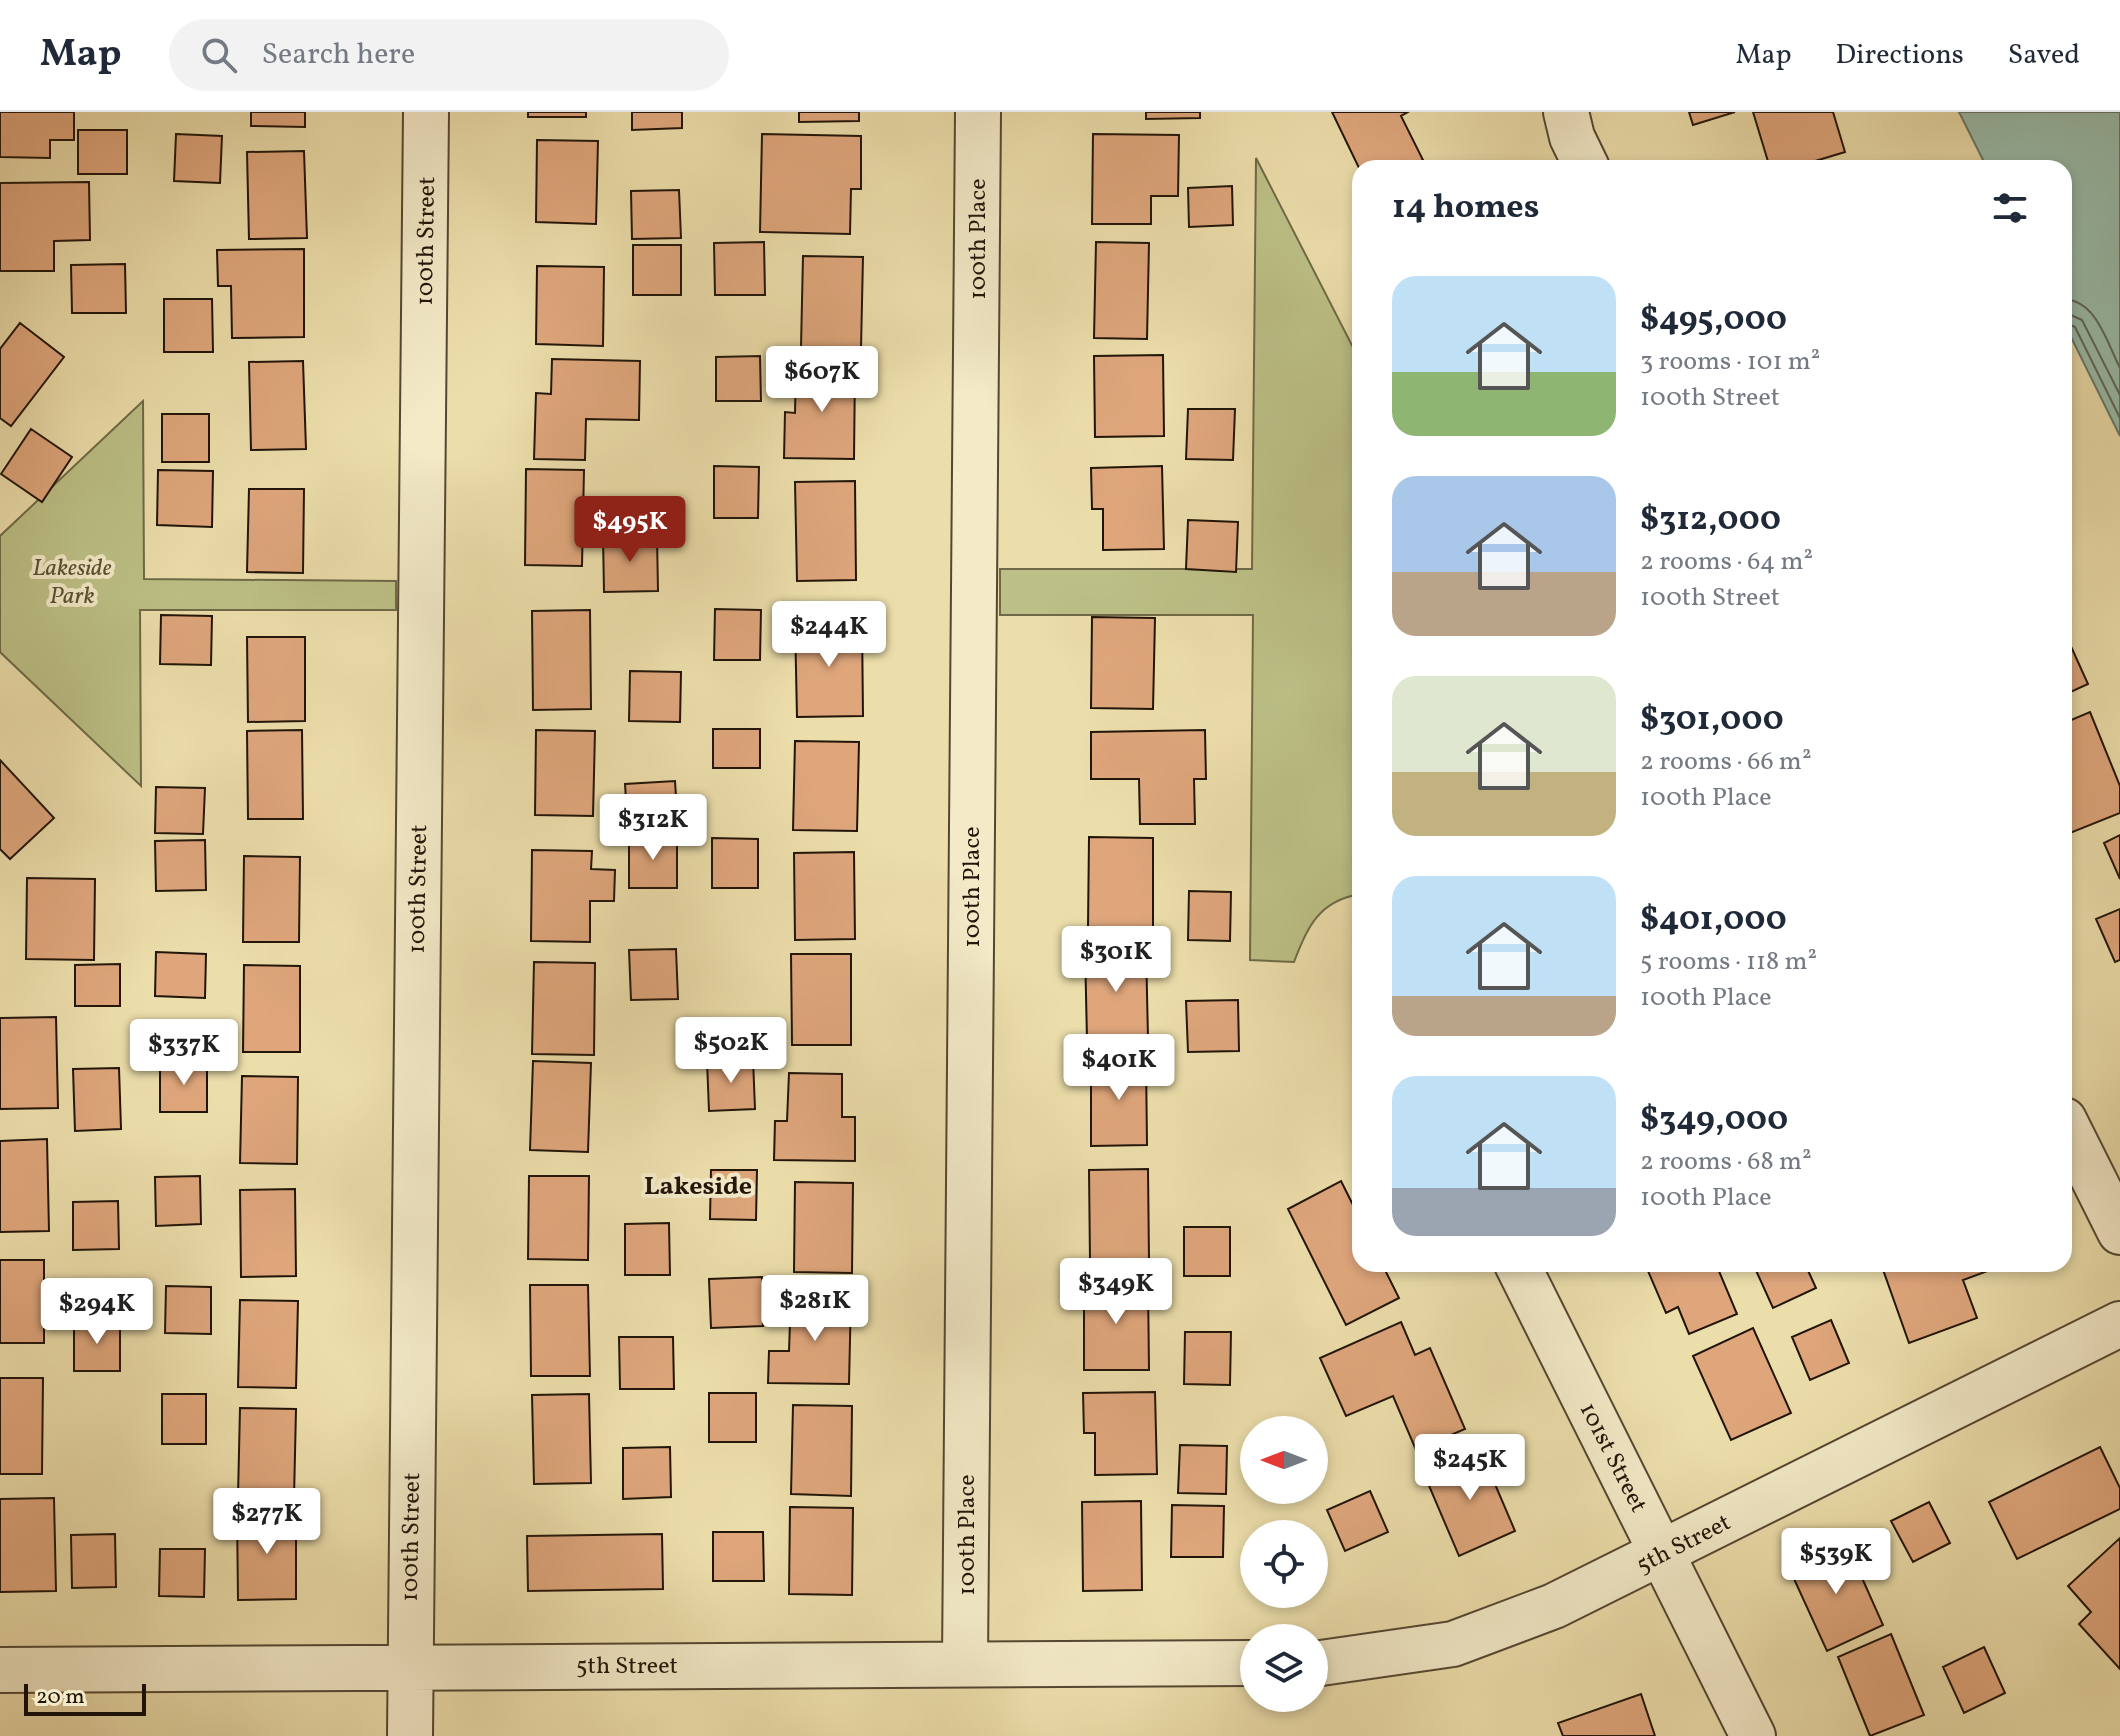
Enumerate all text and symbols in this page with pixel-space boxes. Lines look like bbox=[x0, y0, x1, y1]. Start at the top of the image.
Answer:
search box bbox=[169, 19, 729, 91]
text: Map bbox=[40, 29, 121, 82]
icon: search bbox=[197, 33, 241, 77]
text: Search here bbox=[261, 34, 415, 76]
text: Map bbox=[1736, 36, 1792, 75]
text: Directions bbox=[1836, 36, 1964, 75]
text: Saved bbox=[2008, 36, 2080, 75]
street label: 100th Street bbox=[409, 176, 445, 306]
street label: 100th Place bbox=[962, 178, 996, 300]
text: 14 homes bbox=[1392, 185, 1539, 232]
icon: filters bbox=[1988, 186, 2032, 230]
text: $495,000 bbox=[1640, 297, 1787, 344]
icon: home bbox=[1456, 308, 1552, 404]
text: 3 rooms · 101 m² bbox=[1640, 344, 1820, 380]
pin: $607K bbox=[766, 346, 878, 414]
text: $607K bbox=[784, 354, 860, 390]
text: 100th Street bbox=[1640, 380, 1780, 416]
pin: $495K bbox=[574, 496, 686, 564]
text: $312,000 bbox=[1640, 497, 1781, 544]
text: $495K bbox=[592, 504, 668, 540]
icon: home bbox=[1456, 508, 1552, 604]
text: 2 rooms · 64 m² bbox=[1640, 544, 1813, 580]
park label: Lakeside Park bbox=[33, 552, 112, 614]
text: 100th Street bbox=[1640, 580, 1780, 616]
pin: $244K bbox=[773, 601, 885, 669]
text: $244K bbox=[790, 609, 868, 645]
text: $301,000 bbox=[1640, 697, 1784, 744]
icon: home bbox=[1456, 708, 1552, 804]
text: 2 rooms · 66 m² bbox=[1640, 744, 1812, 780]
text: 100th Place bbox=[1640, 780, 1771, 816]
pin: $312K bbox=[597, 794, 709, 862]
text: $312K bbox=[618, 802, 688, 838]
street label: 100th Street bbox=[401, 824, 437, 954]
street label: 100th Place bbox=[956, 826, 990, 948]
text: $401,000 bbox=[1640, 897, 1787, 944]
icon: home bbox=[1456, 908, 1552, 1004]
pin: $301K bbox=[1060, 926, 1172, 994]
text: $301K bbox=[1080, 934, 1152, 970]
text: 5 rooms · 118 m² bbox=[1640, 944, 1817, 980]
text: 100th Place bbox=[1640, 980, 1771, 1016]
pin: $502K bbox=[675, 1017, 787, 1085]
pin: $337K bbox=[128, 1019, 240, 1087]
text: $502K bbox=[693, 1025, 769, 1061]
text: $337K bbox=[148, 1027, 220, 1063]
pin: $401K bbox=[1063, 1034, 1175, 1102]
text: $401K bbox=[1081, 1042, 1157, 1078]
text: $349,000 bbox=[1640, 1097, 1788, 1144]
icon: home bbox=[1456, 1108, 1552, 1204]
text: 2 rooms · 68 m² bbox=[1640, 1144, 1812, 1180]
district label: Lakeside bbox=[644, 1169, 752, 1205]
text: 100th Place bbox=[1640, 1180, 1771, 1216]
pin: $349K bbox=[1060, 1258, 1172, 1326]
text: $349K bbox=[1078, 1266, 1154, 1302]
pin: $281K bbox=[759, 1275, 871, 1343]
pin: $294K bbox=[41, 1278, 153, 1346]
text: $281K bbox=[779, 1283, 851, 1319]
text: $294K bbox=[59, 1286, 135, 1322]
street label: 101st Street bbox=[1570, 1397, 1654, 1519]
north arrow bbox=[1240, 1416, 1328, 1504]
map controls bbox=[1240, 1416, 1328, 1712]
pin: $245K bbox=[1414, 1434, 1526, 1502]
text: $245K bbox=[1433, 1442, 1507, 1478]
street label: 100th Street bbox=[394, 1472, 430, 1602]
street label: 100th Place bbox=[951, 1474, 985, 1596]
pin: $277K bbox=[211, 1488, 323, 1556]
text: $277K bbox=[231, 1496, 303, 1532]
street label: 5th Street bbox=[1631, 1506, 1737, 1583]
button: locate bbox=[1240, 1520, 1328, 1608]
pin: $539K bbox=[1780, 1528, 1892, 1596]
text: $539K bbox=[1799, 1536, 1873, 1572]
button: layers bbox=[1240, 1624, 1328, 1712]
street label: 5th Street bbox=[576, 1650, 678, 1684]
scale bar bbox=[24, 1680, 146, 1716]
text: 20 m bbox=[36, 1682, 85, 1713]

